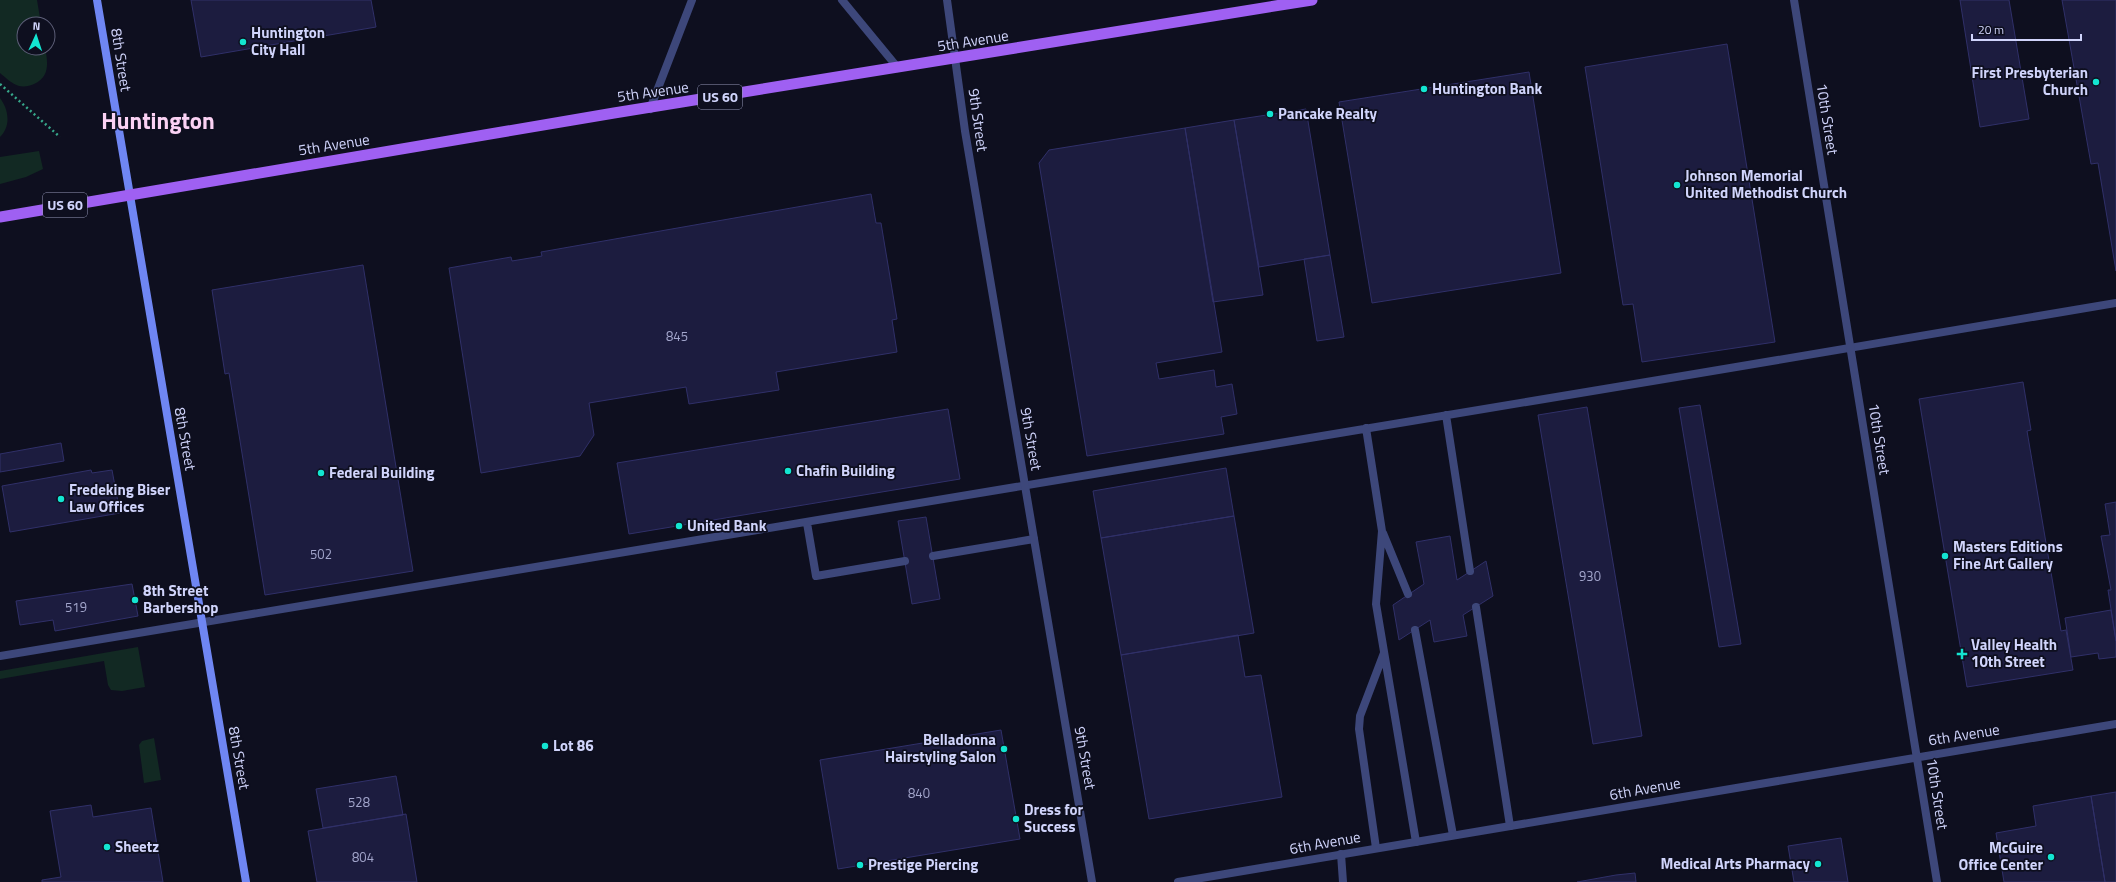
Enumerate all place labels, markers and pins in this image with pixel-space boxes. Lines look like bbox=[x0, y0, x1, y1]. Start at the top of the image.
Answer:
place label: Huntington City Hall bbox=[251, 21, 325, 61]
marker: Huntington City Hall bbox=[238, 37, 248, 47]
place label: First Presbyterian Church bbox=[1972, 61, 2088, 101]
place label: Huntington Bank bbox=[1432, 77, 1543, 100]
marker: First Presbyterian Church bbox=[2091, 77, 2101, 87]
marker: Huntington Bank bbox=[1419, 84, 1429, 94]
place label: Pancake Realty bbox=[1278, 102, 1378, 125]
marker: Pancake Realty bbox=[1265, 109, 1275, 119]
place label: Johnson Memorial United Methodist Church bbox=[1685, 164, 1847, 204]
marker: Johnson Memorial United Methodist Church bbox=[1672, 180, 1682, 190]
place label: Chafin Building bbox=[796, 459, 895, 482]
place label: Federal Building bbox=[329, 461, 435, 484]
marker: Chafin Building bbox=[783, 466, 793, 476]
marker: Federal Building bbox=[316, 468, 326, 478]
place label: Fredeking Biser Law Offices bbox=[69, 478, 171, 518]
marker: Fredeking Biser Law Offices bbox=[56, 494, 66, 504]
place label: United Bank bbox=[687, 514, 767, 537]
marker: United Bank bbox=[674, 521, 684, 531]
place label: Masters Editions Fine Art Gallery bbox=[1953, 535, 2063, 575]
marker: Masters Editions Fine Art Gallery bbox=[1940, 551, 1950, 561]
place label: 8th Street Barbershop bbox=[143, 579, 218, 619]
marker: 8th Street Barbershop bbox=[130, 595, 140, 605]
place label: Valley Health 10th Street bbox=[1971, 633, 2057, 673]
marker: Valley Health 10th Street bbox=[1956, 648, 1968, 660]
place label: Belladonna Hairstyling Salon bbox=[885, 728, 996, 768]
place label: Lot 86 bbox=[553, 734, 594, 757]
marker: Lot 86 bbox=[540, 741, 550, 751]
marker: Belladonna Hairstyling Salon bbox=[999, 744, 1009, 754]
place label: Dress for Success bbox=[1024, 798, 1084, 838]
marker: Dress for Success bbox=[1011, 814, 1021, 824]
place label: Sheetz bbox=[115, 835, 159, 858]
place label: McGuire Office Center bbox=[1958, 836, 2043, 876]
marker: Sheetz bbox=[102, 842, 112, 852]
place label: Medical Arts Pharmacy bbox=[1660, 852, 1810, 875]
marker: McGuire Office Center bbox=[2046, 852, 2056, 862]
place label: Prestige Piercing bbox=[868, 853, 978, 876]
marker: Medical Arts Pharmacy bbox=[1813, 859, 1823, 869]
marker: Prestige Piercing bbox=[855, 860, 865, 870]

